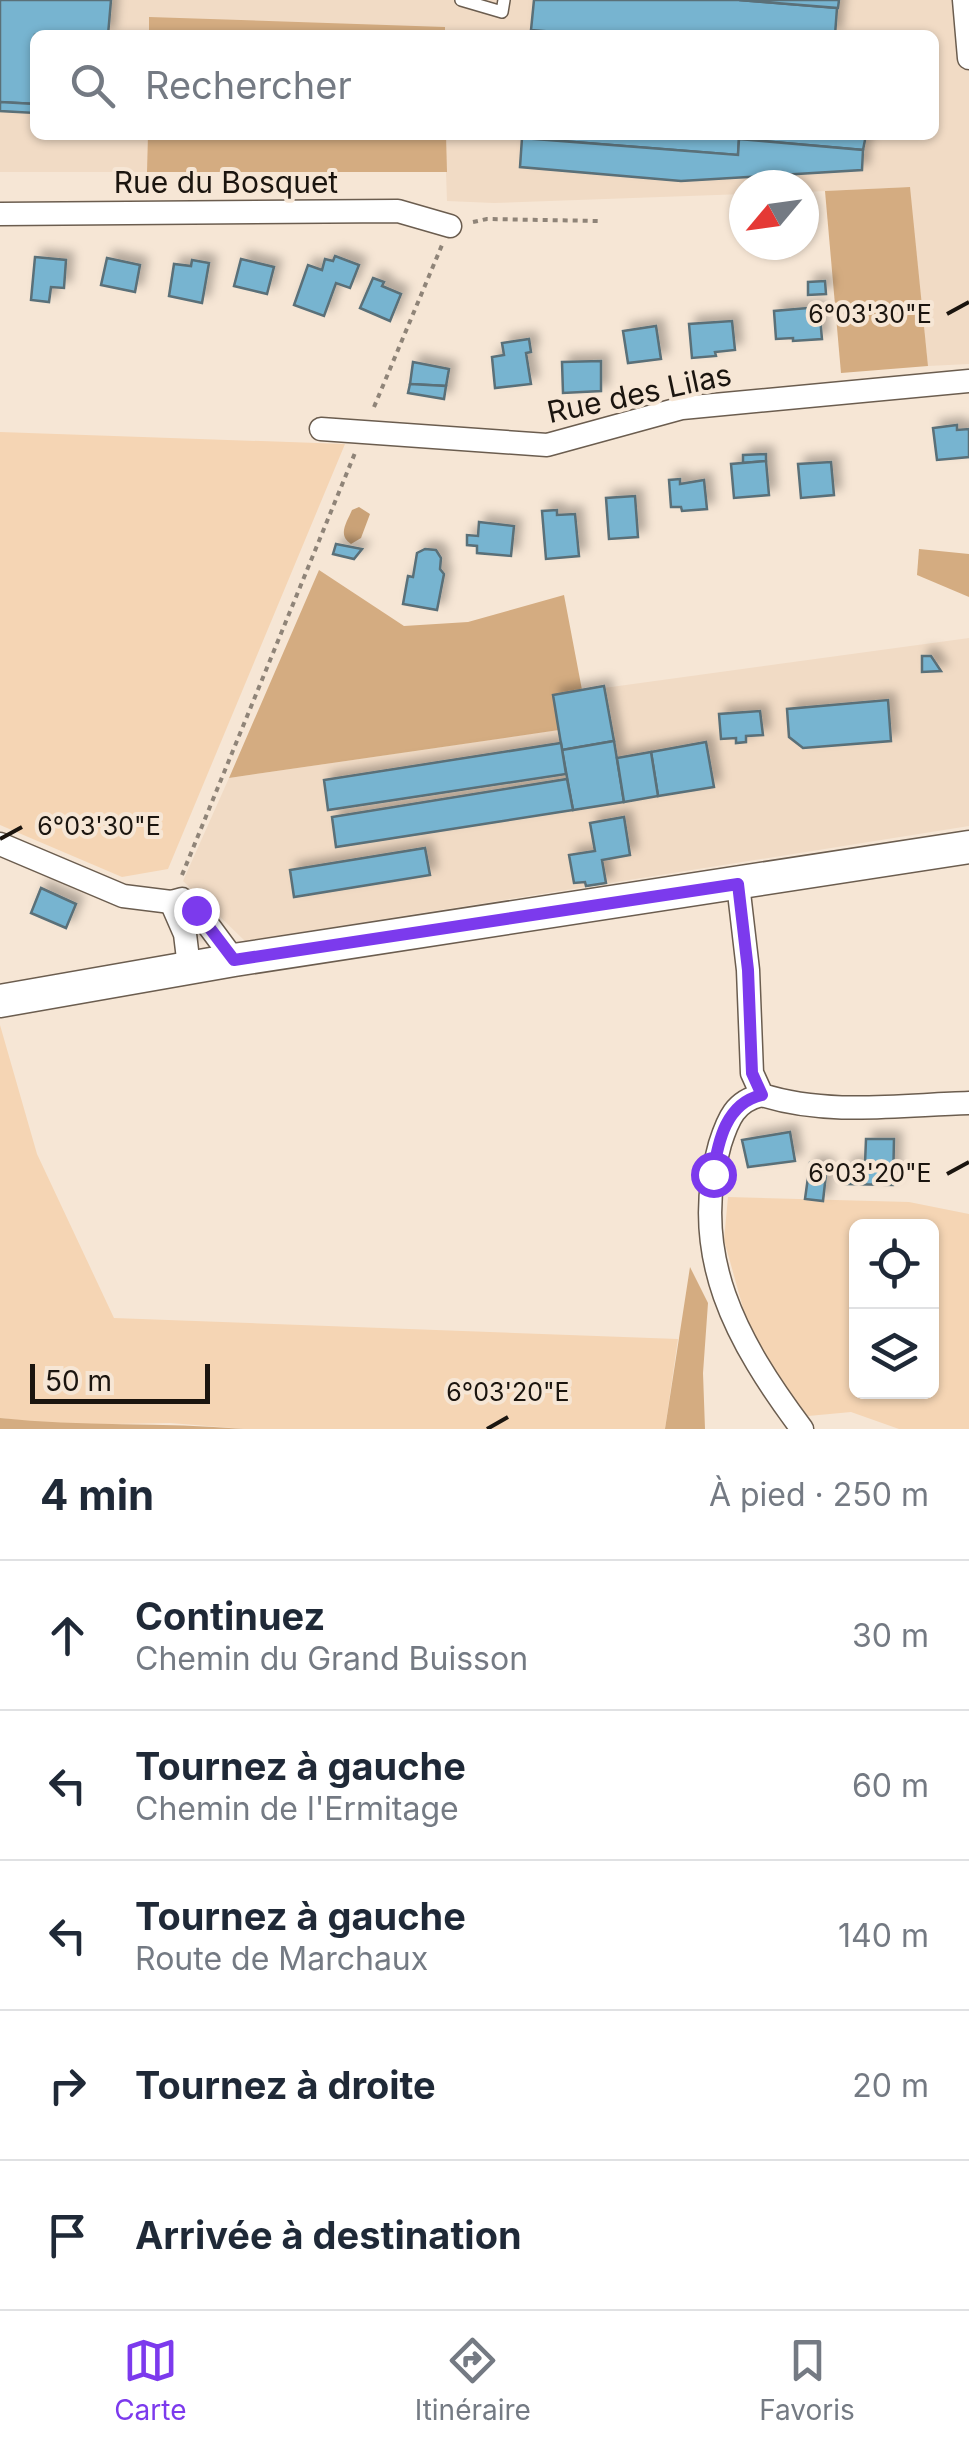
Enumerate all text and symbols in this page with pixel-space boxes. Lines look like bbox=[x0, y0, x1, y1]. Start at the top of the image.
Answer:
search box bbox=[30, 30, 939, 140]
icon: search bbox=[65, 58, 120, 113]
text: Rechercher bbox=[145, 62, 352, 108]
street label: Rue du Bosquet bbox=[114, 164, 338, 200]
north arrow bbox=[729, 170, 819, 260]
text: 6°03'30"E bbox=[808, 299, 932, 329]
street label: Rue des Lilas bbox=[544, 356, 734, 430]
text: 6°03'30"E bbox=[37, 811, 161, 841]
route end bbox=[174, 888, 220, 934]
route start bbox=[691, 1152, 737, 1198]
text: 6°03'20"E bbox=[808, 1158, 932, 1188]
map controls bbox=[849, 1219, 939, 1399]
button: locate bbox=[849, 1219, 939, 1309]
button: layers bbox=[849, 1309, 939, 1399]
scale bar bbox=[30, 1359, 210, 1404]
text: 50 m bbox=[45, 1364, 112, 1398]
text: 6°03'20"E bbox=[446, 1377, 570, 1407]
text: 4 min bbox=[40, 1469, 154, 1520]
text: À pied · 250 m bbox=[709, 1475, 929, 1514]
text: Continuez bbox=[135, 1593, 325, 1639]
icon: ahead bbox=[40, 1608, 95, 1663]
text: 30 m bbox=[852, 1616, 929, 1655]
text: Chemin du Grand Buisson bbox=[135, 1639, 528, 1678]
text: Tournez à gauche bbox=[135, 1743, 466, 1789]
icon: left bbox=[40, 1758, 95, 1813]
text: 60 m bbox=[852, 1766, 929, 1805]
text: Chemin de l'Ermitage bbox=[135, 1789, 459, 1828]
text: Tournez à gauche bbox=[135, 1893, 466, 1939]
icon: left bbox=[40, 1908, 95, 1963]
text: 140 m bbox=[838, 1916, 929, 1955]
text: Route de Marchaux bbox=[135, 1939, 428, 1978]
icon: right bbox=[40, 2058, 95, 2113]
text: Tournez à droite bbox=[135, 2062, 436, 2108]
text: 20 m bbox=[852, 2066, 929, 2105]
icon: arrive bbox=[40, 2208, 95, 2263]
text: Arrivée à destination bbox=[135, 2212, 522, 2258]
tab: Carte bbox=[114, 2333, 187, 2427]
tab: Itinéraire bbox=[415, 2333, 531, 2427]
tab: Favoris bbox=[759, 2333, 855, 2427]

